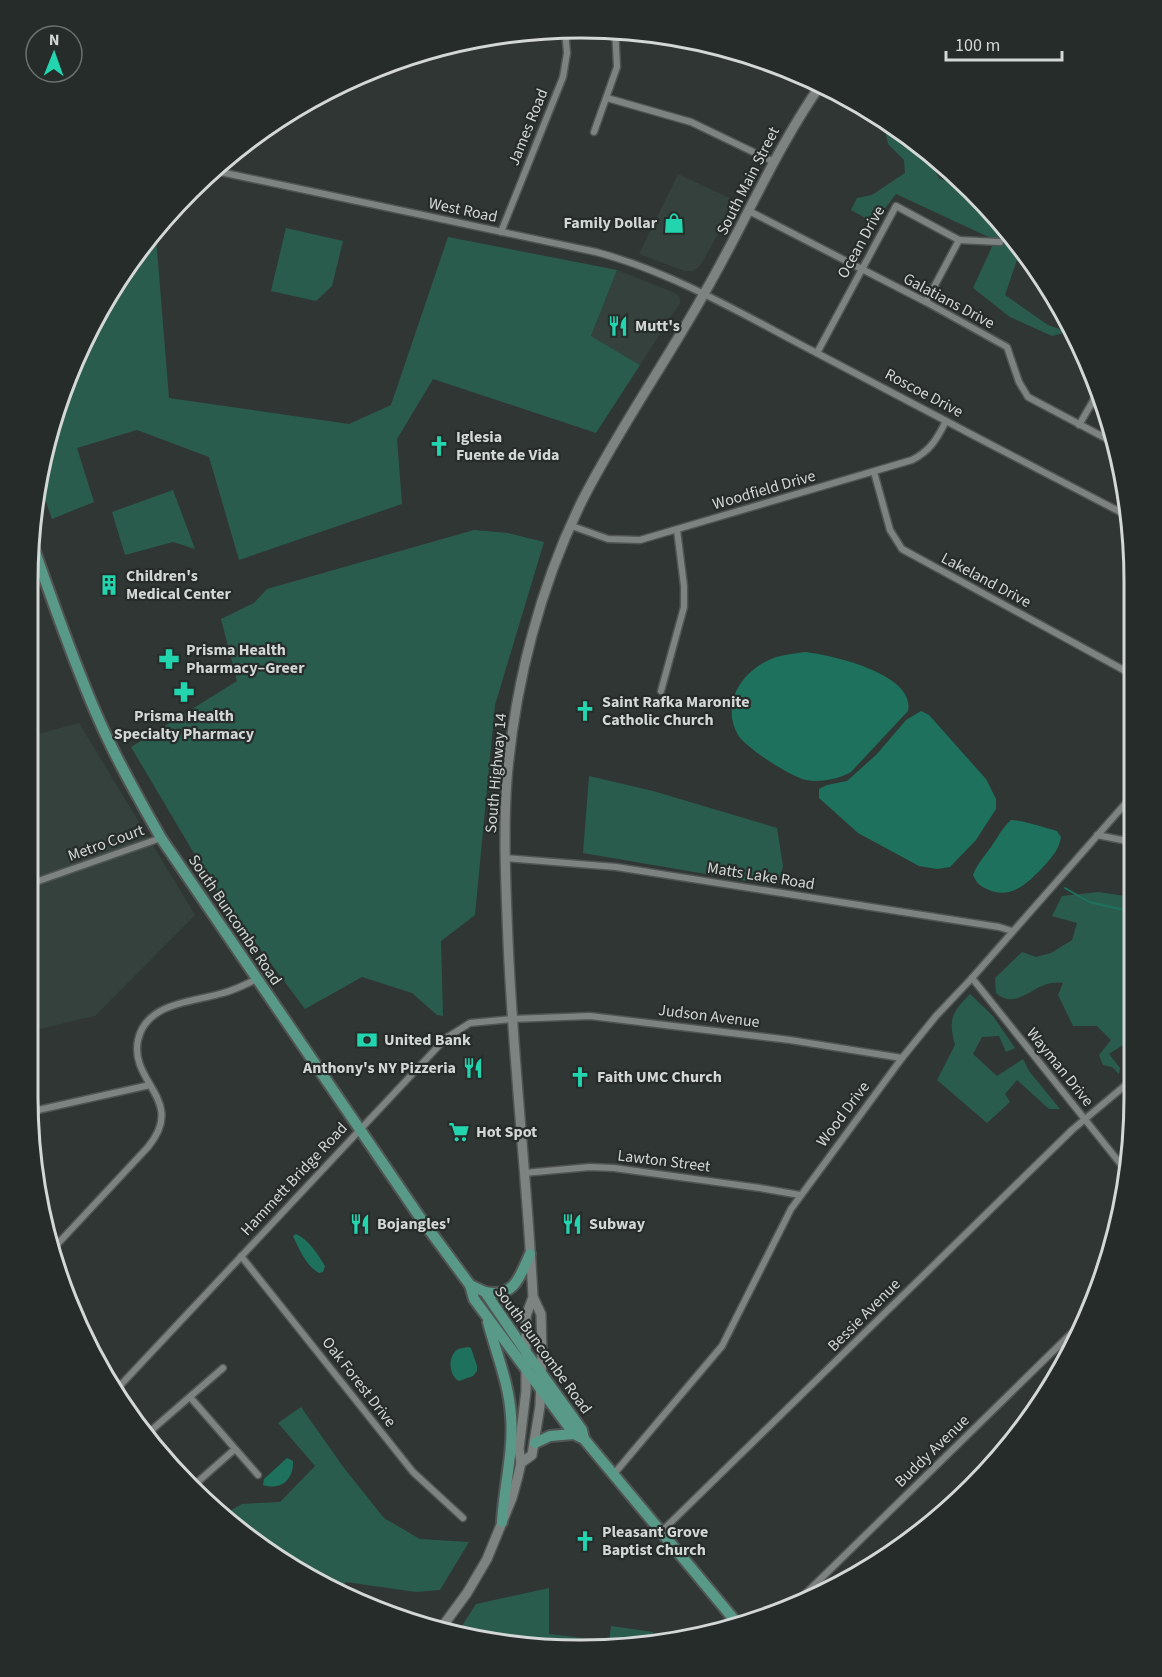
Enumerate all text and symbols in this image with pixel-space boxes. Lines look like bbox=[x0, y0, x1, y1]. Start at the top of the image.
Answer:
north arrow bbox=[24, 24, 84, 84]
scale bar bbox=[946, 24, 1062, 62]
text: N bbox=[49, 29, 60, 51]
text: 100 m bbox=[955, 33, 1000, 58]
street label: James Road bbox=[503, 85, 553, 169]
street label: South Main Street bbox=[711, 123, 785, 239]
street label: West Road bbox=[427, 192, 499, 228]
street label: Ocean Drive bbox=[832, 202, 890, 282]
shop icon: Family Dollar bbox=[662, 211, 686, 235]
place label: Family Dollar bbox=[564, 212, 658, 234]
street label: Galatians Drive bbox=[899, 268, 999, 334]
restaurant icon: Mutt's bbox=[606, 314, 630, 338]
place label: Mutt's bbox=[635, 315, 680, 337]
street label: Roscoe Drive bbox=[881, 363, 967, 423]
place label: Iglesia Fuente de Vida bbox=[456, 426, 560, 466]
church icon: Iglesia Fuente de Vida bbox=[427, 434, 451, 458]
street label: Woodfield Drive bbox=[710, 465, 818, 515]
street label: Lakeland Drive bbox=[937, 547, 1035, 613]
place label: Children's Medical Center bbox=[126, 565, 231, 605]
building icon: Children's Medical Center bbox=[97, 573, 121, 597]
place label: Prisma Health Pharmacy–Greer bbox=[186, 639, 305, 679]
pharmacy icon: Prisma Health Pharmacy–Greer bbox=[157, 647, 181, 671]
pharmacy icon: Prisma Health Specialty Pharmacy bbox=[172, 680, 196, 704]
place label: Saint Rafka Maronite Catholic Church bbox=[602, 691, 749, 731]
church icon: Saint Rafka Maronite Catholic Church bbox=[573, 699, 597, 723]
place label: Prisma Health Specialty Pharmacy bbox=[114, 705, 255, 745]
street label: South Highway 14 bbox=[480, 712, 512, 834]
street label: Metro Court bbox=[65, 819, 148, 867]
street label: South Buncombe Road bbox=[183, 850, 287, 990]
street label: Matts Lake Road bbox=[706, 857, 816, 895]
street label: Judson Avenue bbox=[657, 999, 761, 1033]
street label: Wayman Drive bbox=[1021, 1023, 1099, 1111]
bank icon: United Bank bbox=[355, 1028, 379, 1052]
place label: United Bank bbox=[384, 1029, 471, 1051]
restaurant icon: Anthony's NY Pizzeria bbox=[461, 1056, 485, 1080]
place label: Anthony's NY Pizzeria bbox=[302, 1057, 456, 1079]
church icon: Faith UMC Church bbox=[568, 1065, 592, 1089]
place label: Faith UMC Church bbox=[597, 1066, 722, 1088]
street label: Wood Drive bbox=[811, 1077, 875, 1151]
street label: Hammett Bridge Road bbox=[236, 1118, 352, 1240]
supermarket icon: Hot Spot bbox=[447, 1120, 471, 1144]
place label: Hot Spot bbox=[476, 1121, 537, 1143]
street label: Lawton Street bbox=[616, 1144, 712, 1178]
restaurant icon: Bojangles' bbox=[348, 1212, 372, 1236]
restaurant icon: Subway bbox=[560, 1212, 584, 1236]
place label: Bojangles' bbox=[377, 1213, 451, 1235]
place label: Subway bbox=[589, 1213, 646, 1235]
street label: Bessie Avenue bbox=[823, 1274, 905, 1356]
street label: South Buncombe Road bbox=[489, 1282, 597, 1418]
street label: Oak Forest Drive bbox=[317, 1332, 401, 1432]
street label: Buddy Avenue bbox=[890, 1410, 974, 1492]
place label: Pleasant Grove Baptist Church bbox=[602, 1521, 708, 1561]
church icon: Pleasant Grove Baptist Church bbox=[573, 1529, 597, 1553]

